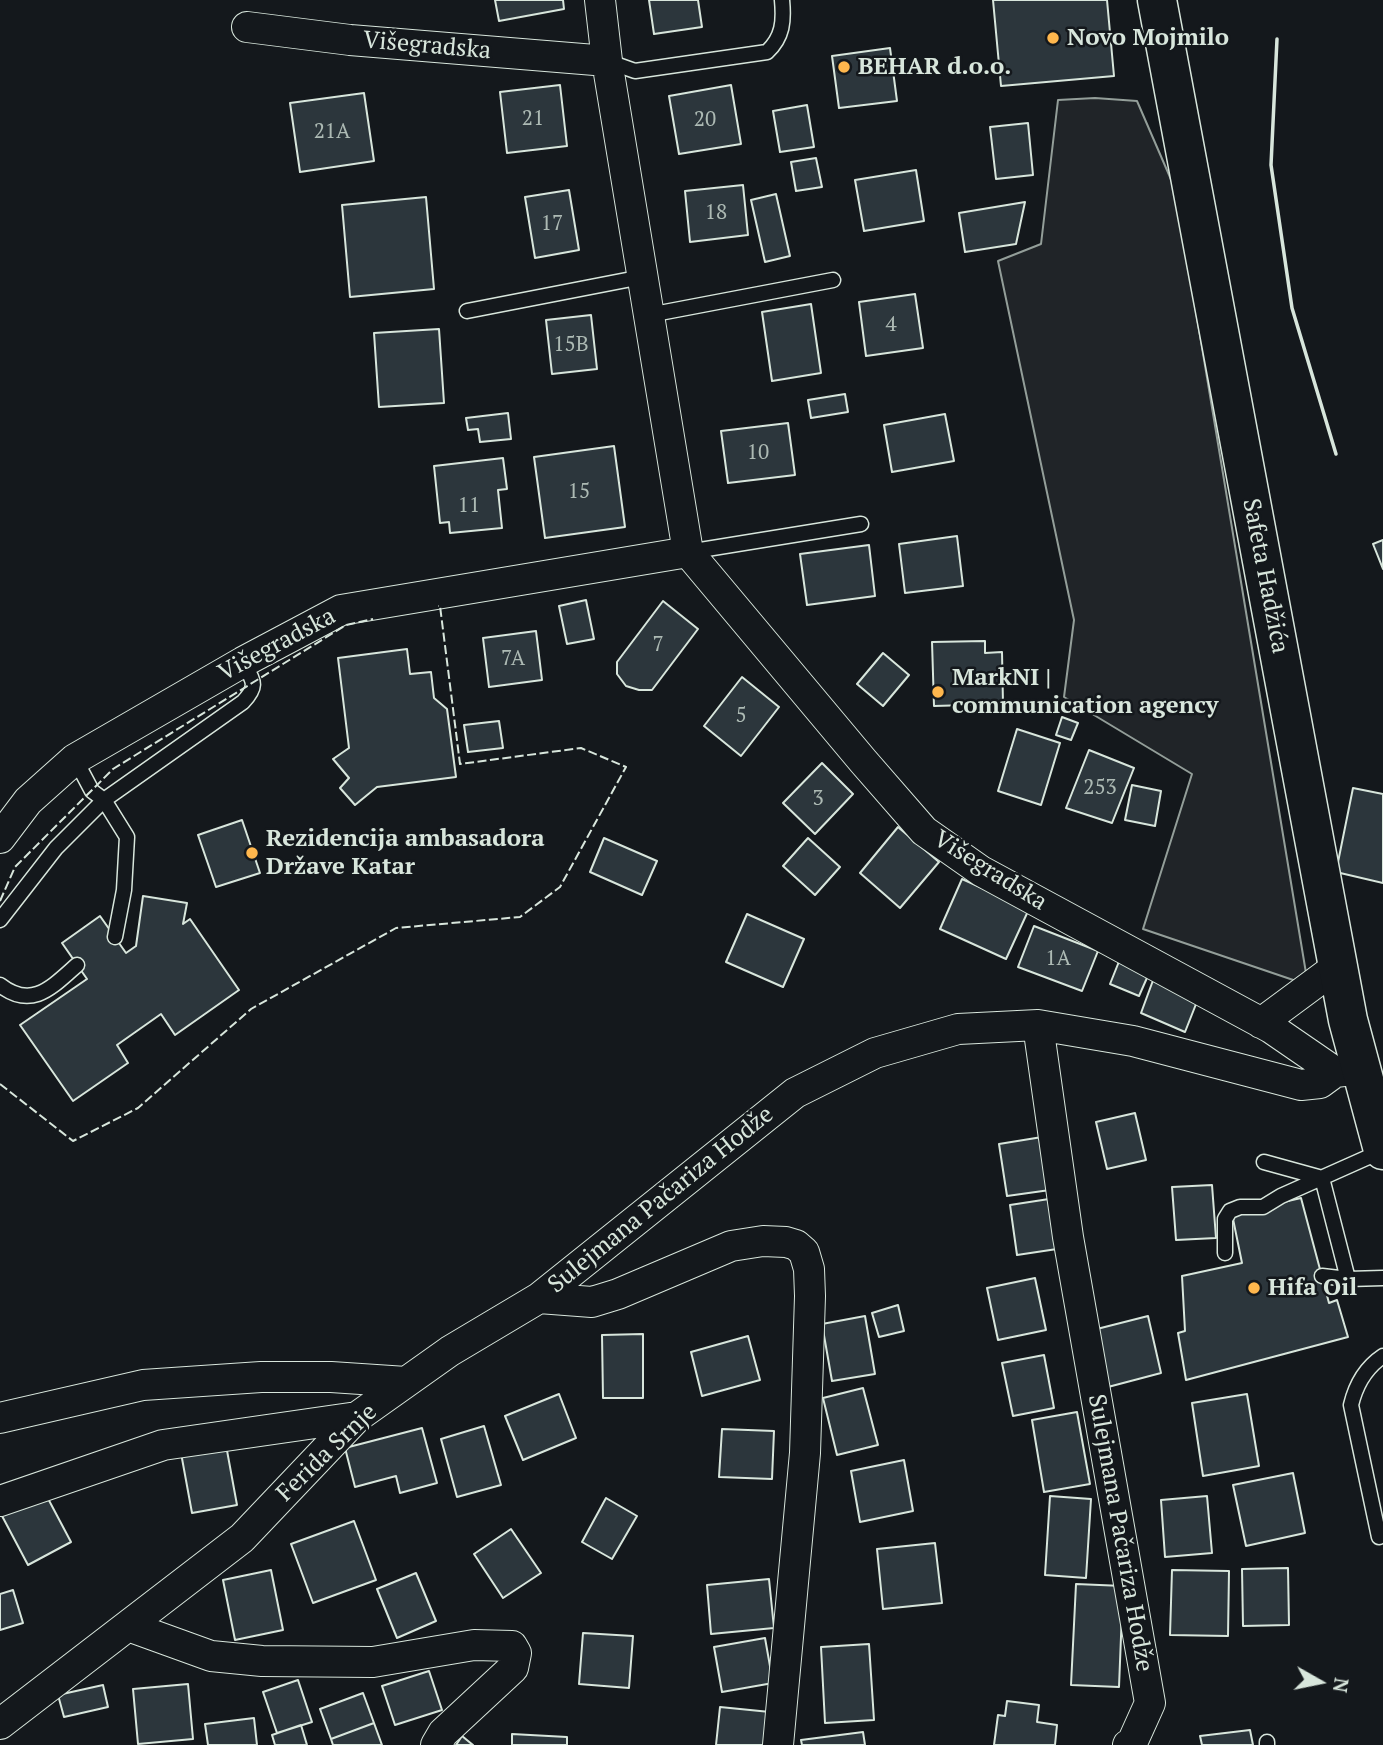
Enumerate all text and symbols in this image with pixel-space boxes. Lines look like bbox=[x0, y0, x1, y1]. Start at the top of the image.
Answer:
place label: Novo Mojmilo bbox=[1067, 24, 1229, 52]
street label: Višegradska bbox=[362, 26, 492, 66]
marker: Novo Mojmilo bbox=[1045, 30, 1061, 46]
place label: BEHAR d.o.o. bbox=[858, 53, 1011, 81]
marker: BEHAR d.o.o. bbox=[836, 59, 852, 75]
house number: 21 bbox=[522, 106, 544, 132]
house number: 20 bbox=[694, 107, 716, 133]
house number: 21A bbox=[314, 119, 350, 145]
house number: 18 bbox=[705, 200, 727, 226]
house number: 17 bbox=[541, 211, 563, 237]
house number: 4 bbox=[885, 312, 897, 338]
house number: 15B bbox=[553, 332, 589, 358]
house number: 10 bbox=[747, 440, 769, 466]
house number: 15 bbox=[568, 479, 590, 505]
house number: 11 bbox=[458, 493, 480, 519]
street label: Safeta Hadžića bbox=[1236, 496, 1294, 656]
street label: Višegradska bbox=[214, 602, 340, 688]
house number: 7 bbox=[652, 632, 664, 658]
house number: 7A bbox=[501, 646, 525, 672]
place label: MarkNI | communication agency bbox=[952, 664, 1218, 720]
marker: MarkNI | communication agency bbox=[930, 684, 946, 700]
house number: 5 bbox=[735, 703, 747, 729]
house number: 253 bbox=[1083, 775, 1117, 801]
house number: 3 bbox=[812, 786, 824, 812]
place label: Rezidencija ambasadora Države Katar bbox=[266, 825, 545, 881]
street label: Višegradska bbox=[928, 825, 1052, 917]
marker: Rezidencija ambasadora Države Katar bbox=[244, 845, 260, 861]
house number: 1A bbox=[1045, 946, 1071, 972]
street label: Sulejmana Pačariza Hodže bbox=[543, 1100, 779, 1300]
place label: Hifa Oil bbox=[1268, 1274, 1357, 1302]
marker: Hifa Oil bbox=[1246, 1280, 1262, 1296]
street label: Sulejmana Pačariza Hodže bbox=[1081, 1392, 1159, 1674]
street label: Ferida Srnje bbox=[271, 1398, 383, 1508]
north arrow bbox=[1285, 1647, 1355, 1717]
text: N bbox=[1328, 1676, 1355, 1694]

